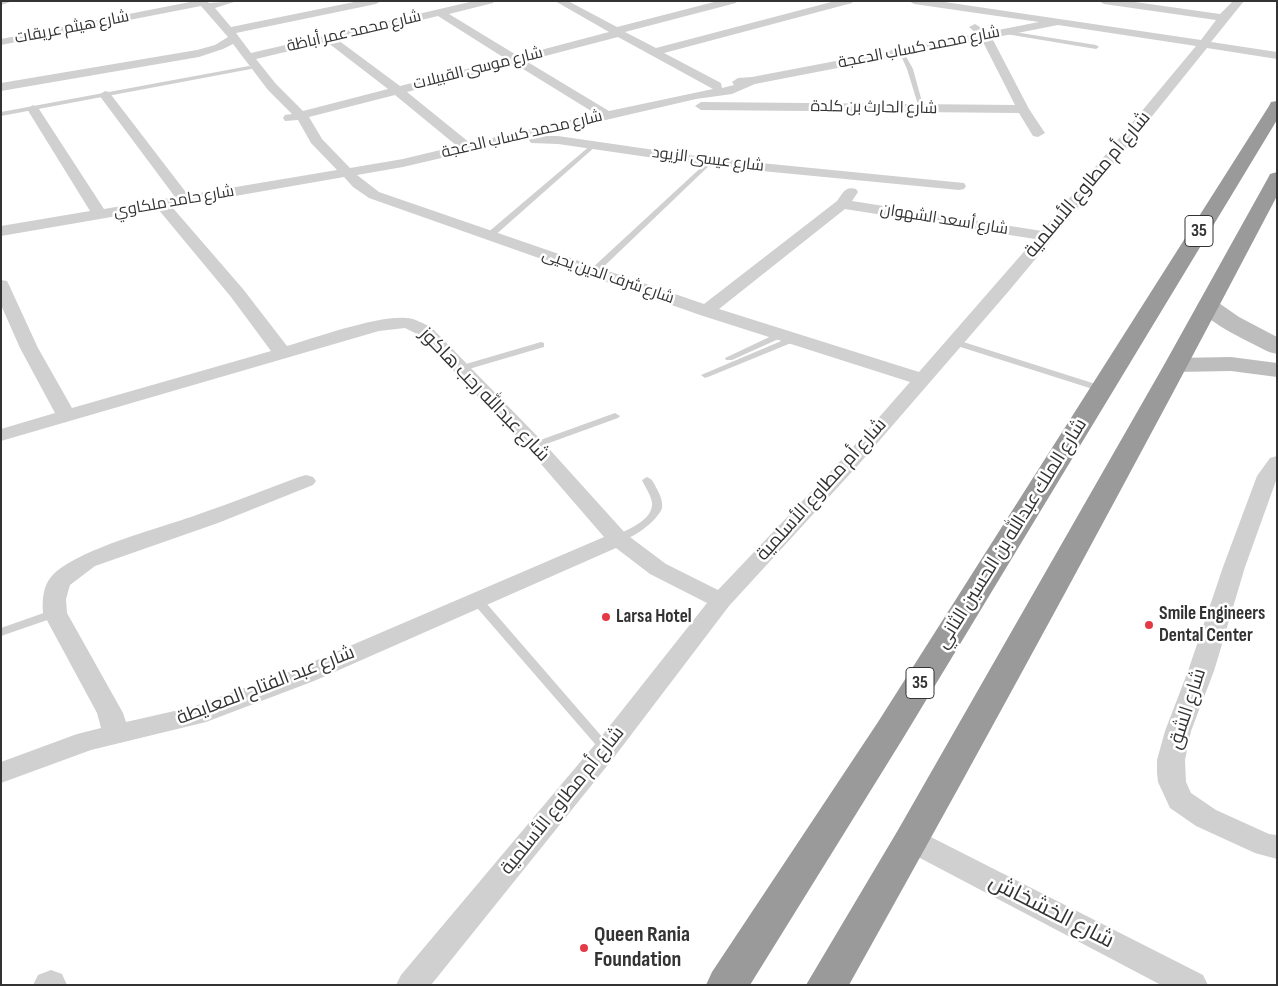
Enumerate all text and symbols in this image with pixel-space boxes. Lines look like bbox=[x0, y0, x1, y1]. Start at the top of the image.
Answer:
street label: شارع هيثم عريقات bbox=[13, 7, 131, 49]
street label: شارع محمد عمر أباظة bbox=[285, 7, 423, 57]
street label: شارع محمد كساب الدعجة bbox=[836, 23, 1002, 73]
street label: شارع موسى القبيلات bbox=[411, 44, 545, 94]
street label: شارع الحارث بن كلدة bbox=[810, 97, 938, 119]
street label: شارع محمد كساب الدعجة bbox=[440, 107, 604, 163]
street label: شارع أم مطاوع الأسلمية bbox=[1020, 107, 1156, 263]
street label: شارع عيسى الزيود bbox=[651, 144, 765, 176]
street label: شارع حامد ملكاوي bbox=[112, 182, 236, 222]
street label: شارع أسعد الشهوان bbox=[879, 200, 1009, 240]
road number: 35 bbox=[1185, 216, 1213, 247]
street label: شارع شرف الدين يحيى bbox=[539, 245, 677, 309]
street label: شارع عبدالله رجب هاكوز bbox=[414, 323, 554, 467]
street label: شارع أم مطاوع الأسلمية bbox=[752, 414, 892, 566]
street label: شارع الملك عبدالله بن الحسين الثاني bbox=[932, 415, 1092, 653]
place label: Smile Engineers Dental Center bbox=[1159, 603, 1265, 647]
place label: Larsa Hotel bbox=[616, 606, 692, 628]
marker: Larsa Hotel bbox=[600, 611, 612, 623]
marker: Smile Engineers Dental Center bbox=[1143, 619, 1155, 631]
street label: شارع عبد الفتاح المعايطة bbox=[174, 642, 358, 730]
street label: شارع الشق bbox=[1164, 666, 1212, 752]
road number: 35 bbox=[906, 668, 934, 698]
street label: شارع أم مطاوع الأسلمية bbox=[496, 722, 630, 880]
street label: شارع الخشخاش bbox=[984, 869, 1118, 955]
place label: Queen Rania Foundation bbox=[594, 922, 690, 974]
marker: Queen Rania Foundation bbox=[578, 942, 590, 954]

